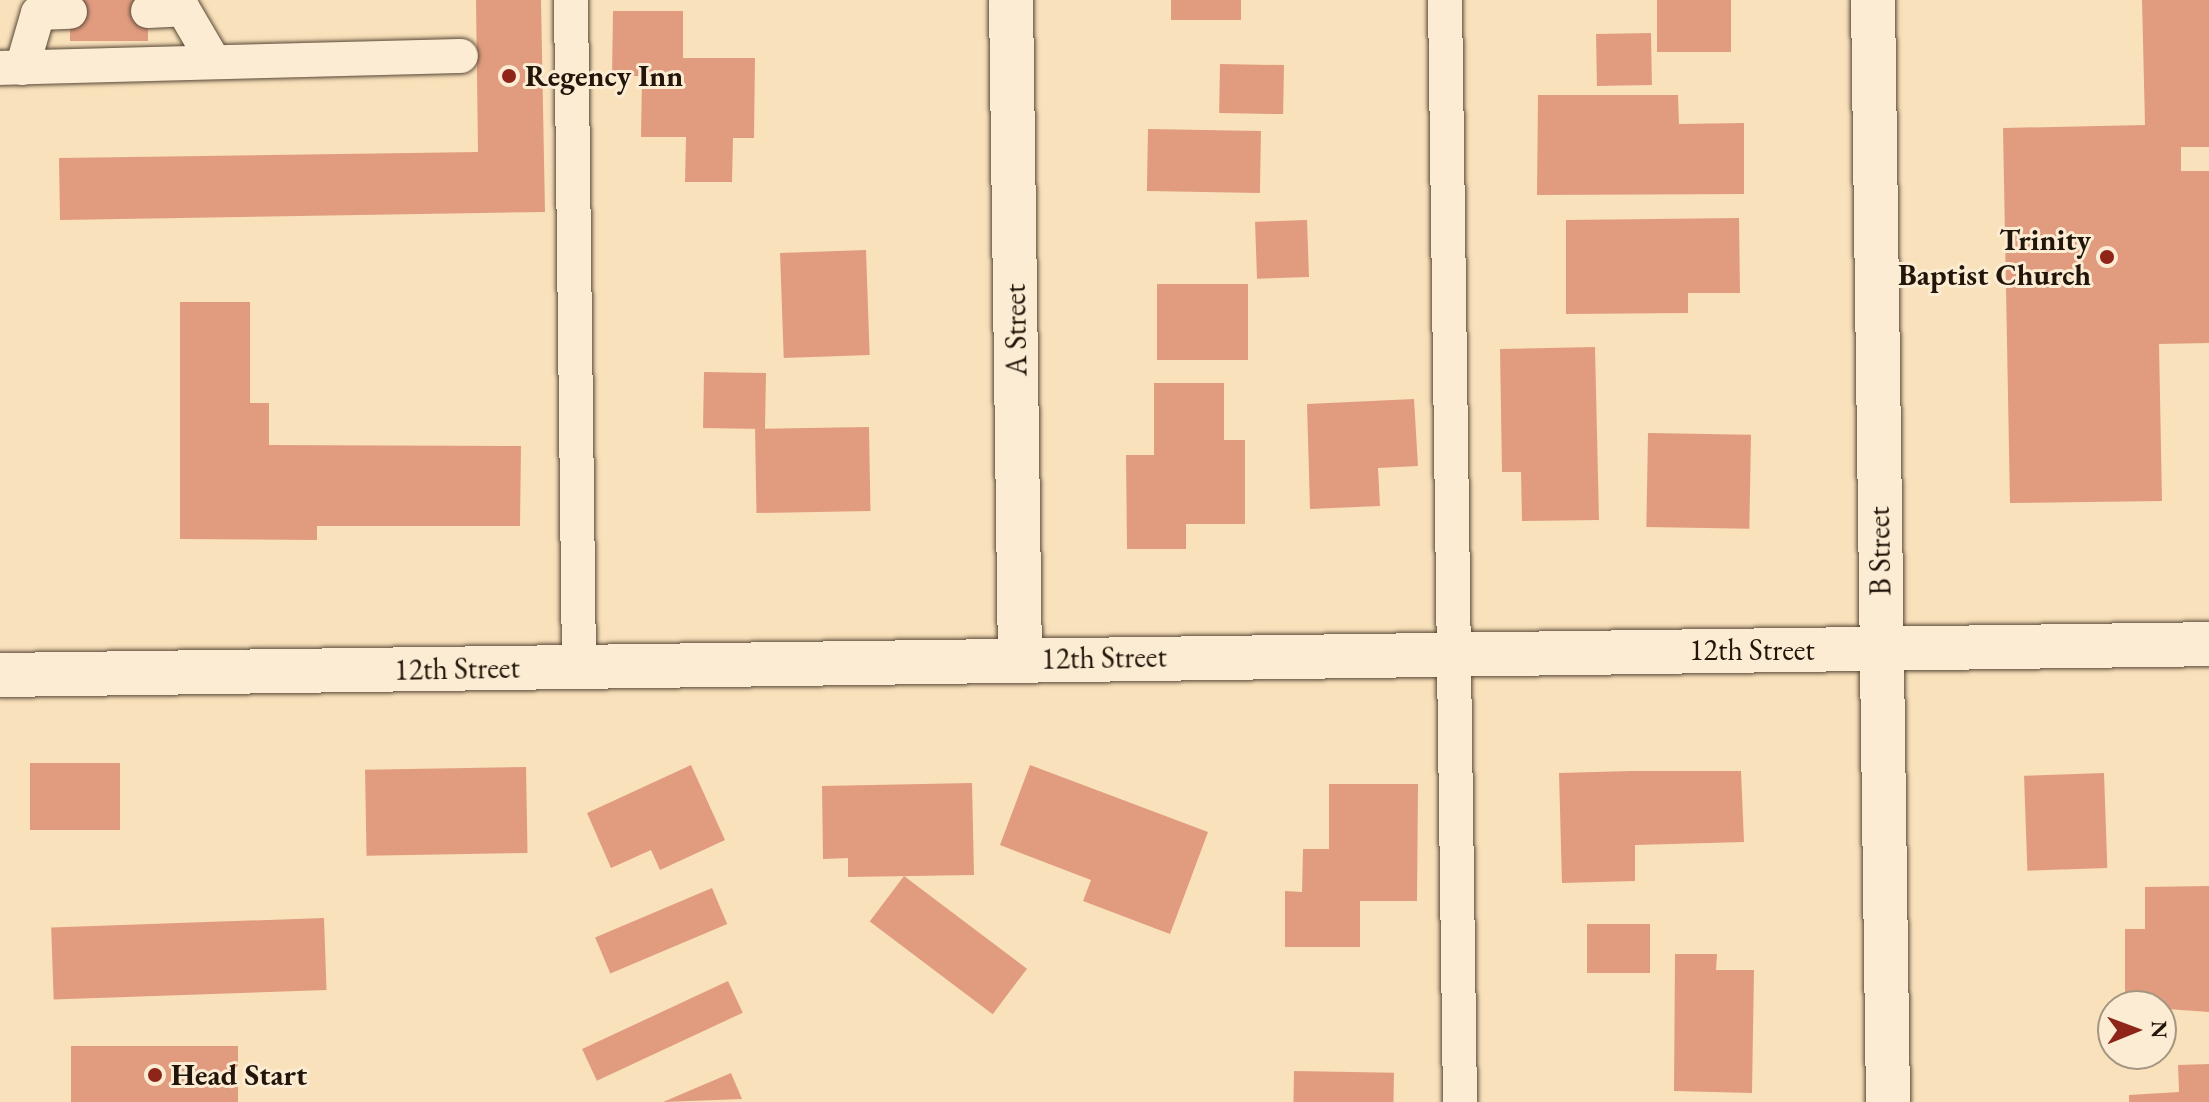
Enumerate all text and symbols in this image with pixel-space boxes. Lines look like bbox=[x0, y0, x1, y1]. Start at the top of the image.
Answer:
place label: Regency Inn bbox=[525, 58, 683, 94]
marker: Regency Inn bbox=[500, 67, 518, 85]
place label: Trinity Baptist Church bbox=[1898, 222, 2091, 292]
marker: Trinity Baptist Church bbox=[2098, 248, 2116, 266]
street label: A Street bbox=[997, 283, 1035, 377]
street label: B Street bbox=[1861, 506, 1899, 596]
street label: 12th Street bbox=[1689, 632, 1815, 668]
street label: 12th Street bbox=[1041, 639, 1167, 677]
street label: 12th Street bbox=[394, 650, 520, 688]
north arrow bbox=[2097, 990, 2177, 1070]
text: N bbox=[2145, 1020, 2174, 1039]
place label: Head Start bbox=[171, 1057, 307, 1093]
marker: Head Start bbox=[146, 1066, 164, 1084]

